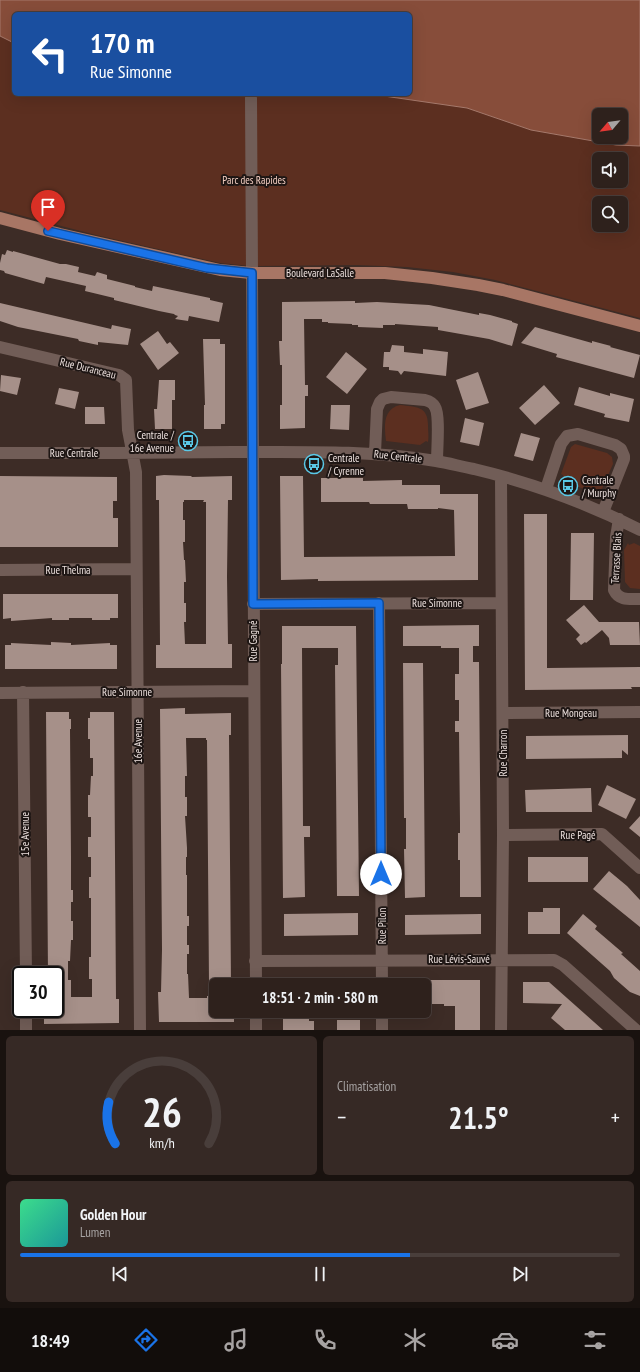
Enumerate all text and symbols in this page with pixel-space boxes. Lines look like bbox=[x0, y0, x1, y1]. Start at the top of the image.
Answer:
text: 170 m bbox=[90, 24, 154, 61]
icon: left bbox=[24, 28, 76, 80]
text: Rue Simonne bbox=[90, 60, 172, 83]
north arrow bbox=[592, 108, 628, 144]
map controls bbox=[592, 108, 628, 232]
button: sound bbox=[592, 152, 628, 188]
park label: Parc des Rapides bbox=[222, 173, 286, 187]
pin bbox=[31, 190, 65, 231]
icon: arrive bbox=[37, 196, 59, 218]
button: search bbox=[592, 196, 628, 232]
street label: Boulevard LaSalle bbox=[286, 266, 354, 280]
street label: Rue Duranceau bbox=[59, 354, 118, 382]
place label: Centrale / 16e Avenue bbox=[130, 428, 175, 455]
bus stop icon: Centrale / 16e Avenue bbox=[177, 430, 199, 452]
street label: Rue Centrale bbox=[50, 446, 99, 460]
street label: Rue Centrale bbox=[373, 446, 423, 466]
place label: Centrale / Cyrenne bbox=[327, 451, 365, 478]
bus stop icon: Centrale / Cyrenne bbox=[303, 453, 325, 475]
place label: Centrale / Murphy bbox=[581, 473, 617, 500]
bus stop icon: Centrale / Murphy bbox=[557, 475, 579, 497]
street label: Terrasse Blais bbox=[608, 532, 624, 584]
street label: Rue Thelma bbox=[45, 563, 91, 577]
street label: Rue Simonne bbox=[412, 596, 463, 610]
street label: Rue Gagné bbox=[246, 620, 260, 661]
street label: Rue Simonne bbox=[102, 685, 153, 699]
street label: Rue Mongeau bbox=[545, 706, 597, 720]
street label: 16e Avenue bbox=[131, 718, 145, 763]
street label: Rue Charron bbox=[496, 729, 510, 776]
street label: 15e Avenue bbox=[18, 811, 32, 856]
street label: Rue Pagé bbox=[560, 828, 596, 842]
position arrow bbox=[360, 853, 402, 895]
street label: Rue Pilon bbox=[375, 908, 389, 944]
street label: Rue Lévis-Sauvé bbox=[428, 952, 490, 966]
speed limit sign: 30 bbox=[12, 966, 64, 1018]
text: 18:51 · 2 min · 580 m bbox=[262, 988, 378, 1007]
text: Climatisation bbox=[337, 1078, 396, 1095]
text: 26 bbox=[142, 1084, 181, 1137]
text: 21.5° bbox=[448, 1098, 509, 1137]
text: − bbox=[337, 1103, 346, 1131]
text: + bbox=[611, 1103, 620, 1131]
text: km/h bbox=[149, 1132, 174, 1151]
text: Golden Hour bbox=[80, 1205, 147, 1224]
text: Lumen bbox=[80, 1224, 110, 1241]
icon: previous bbox=[109, 1263, 131, 1285]
icon: pause bbox=[309, 1263, 331, 1285]
icon: next bbox=[509, 1263, 531, 1285]
icon: directions bbox=[132, 1326, 160, 1354]
icon: music bbox=[222, 1326, 250, 1354]
icon: phone bbox=[311, 1326, 339, 1354]
icon: climate bbox=[401, 1326, 429, 1354]
icon: car bbox=[491, 1326, 519, 1354]
icon: filters bbox=[581, 1326, 609, 1354]
text: 18:49 bbox=[31, 1329, 70, 1352]

